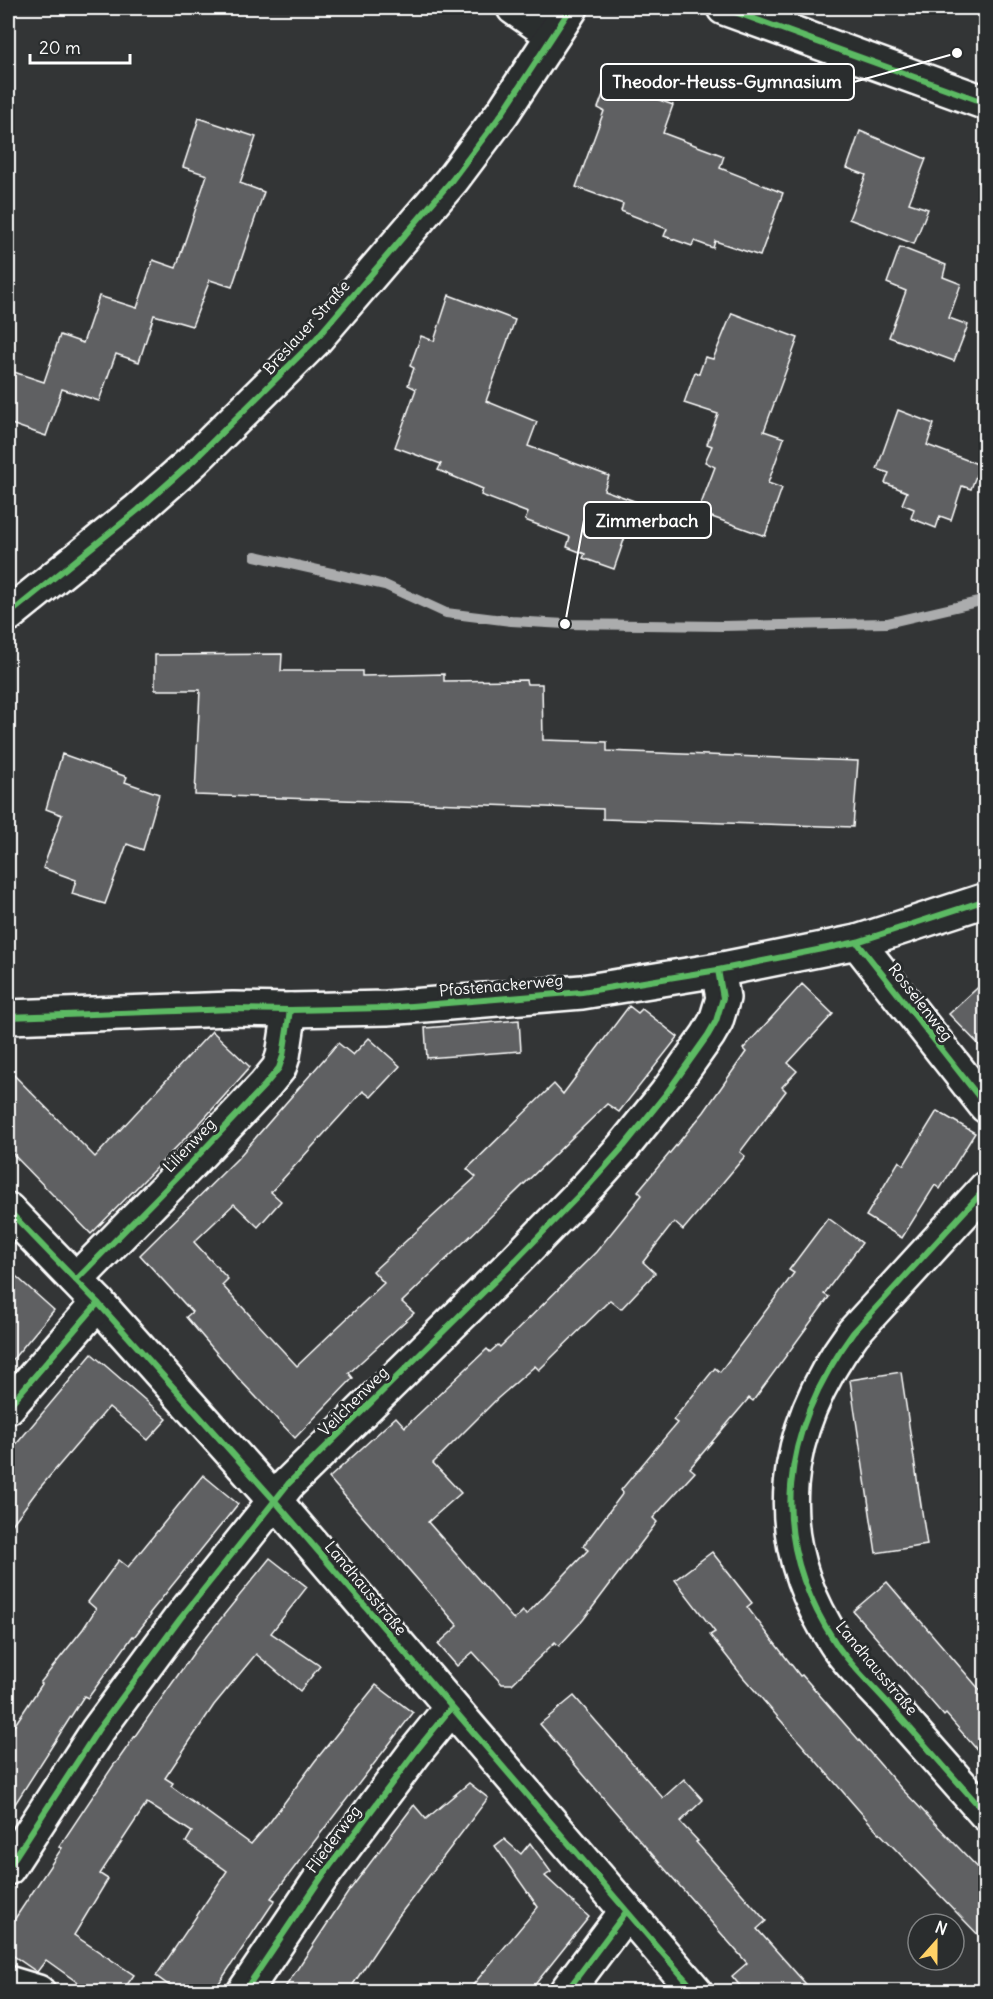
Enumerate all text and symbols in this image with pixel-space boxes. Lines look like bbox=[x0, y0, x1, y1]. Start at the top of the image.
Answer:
scale bar bbox=[30, 27, 130, 65]
text: 20 m bbox=[39, 36, 81, 59]
callout: Theodor-Heuss-Gymnasium bbox=[601, 64, 854, 100]
text: Theodor-Heuss-Gymnasium bbox=[612, 70, 842, 93]
street label: Breslauer Straße bbox=[258, 276, 354, 378]
callout: Zimmerbach bbox=[584, 502, 711, 538]
text: Zimmerbach bbox=[596, 509, 699, 532]
street label: Rosselenweg bbox=[884, 959, 958, 1045]
street label: Pfostenackerweg bbox=[438, 970, 564, 1000]
street label: Lilienweg bbox=[158, 1114, 220, 1176]
street label: Veilchenweg bbox=[314, 1362, 392, 1440]
street label: Landhausstraße bbox=[321, 1537, 411, 1639]
street label: Landhausstraße bbox=[832, 1617, 922, 1719]
street label: Fliederweg bbox=[301, 1801, 365, 1877]
north arrow bbox=[906, 1912, 966, 1972]
text: N bbox=[933, 1917, 950, 1939]

